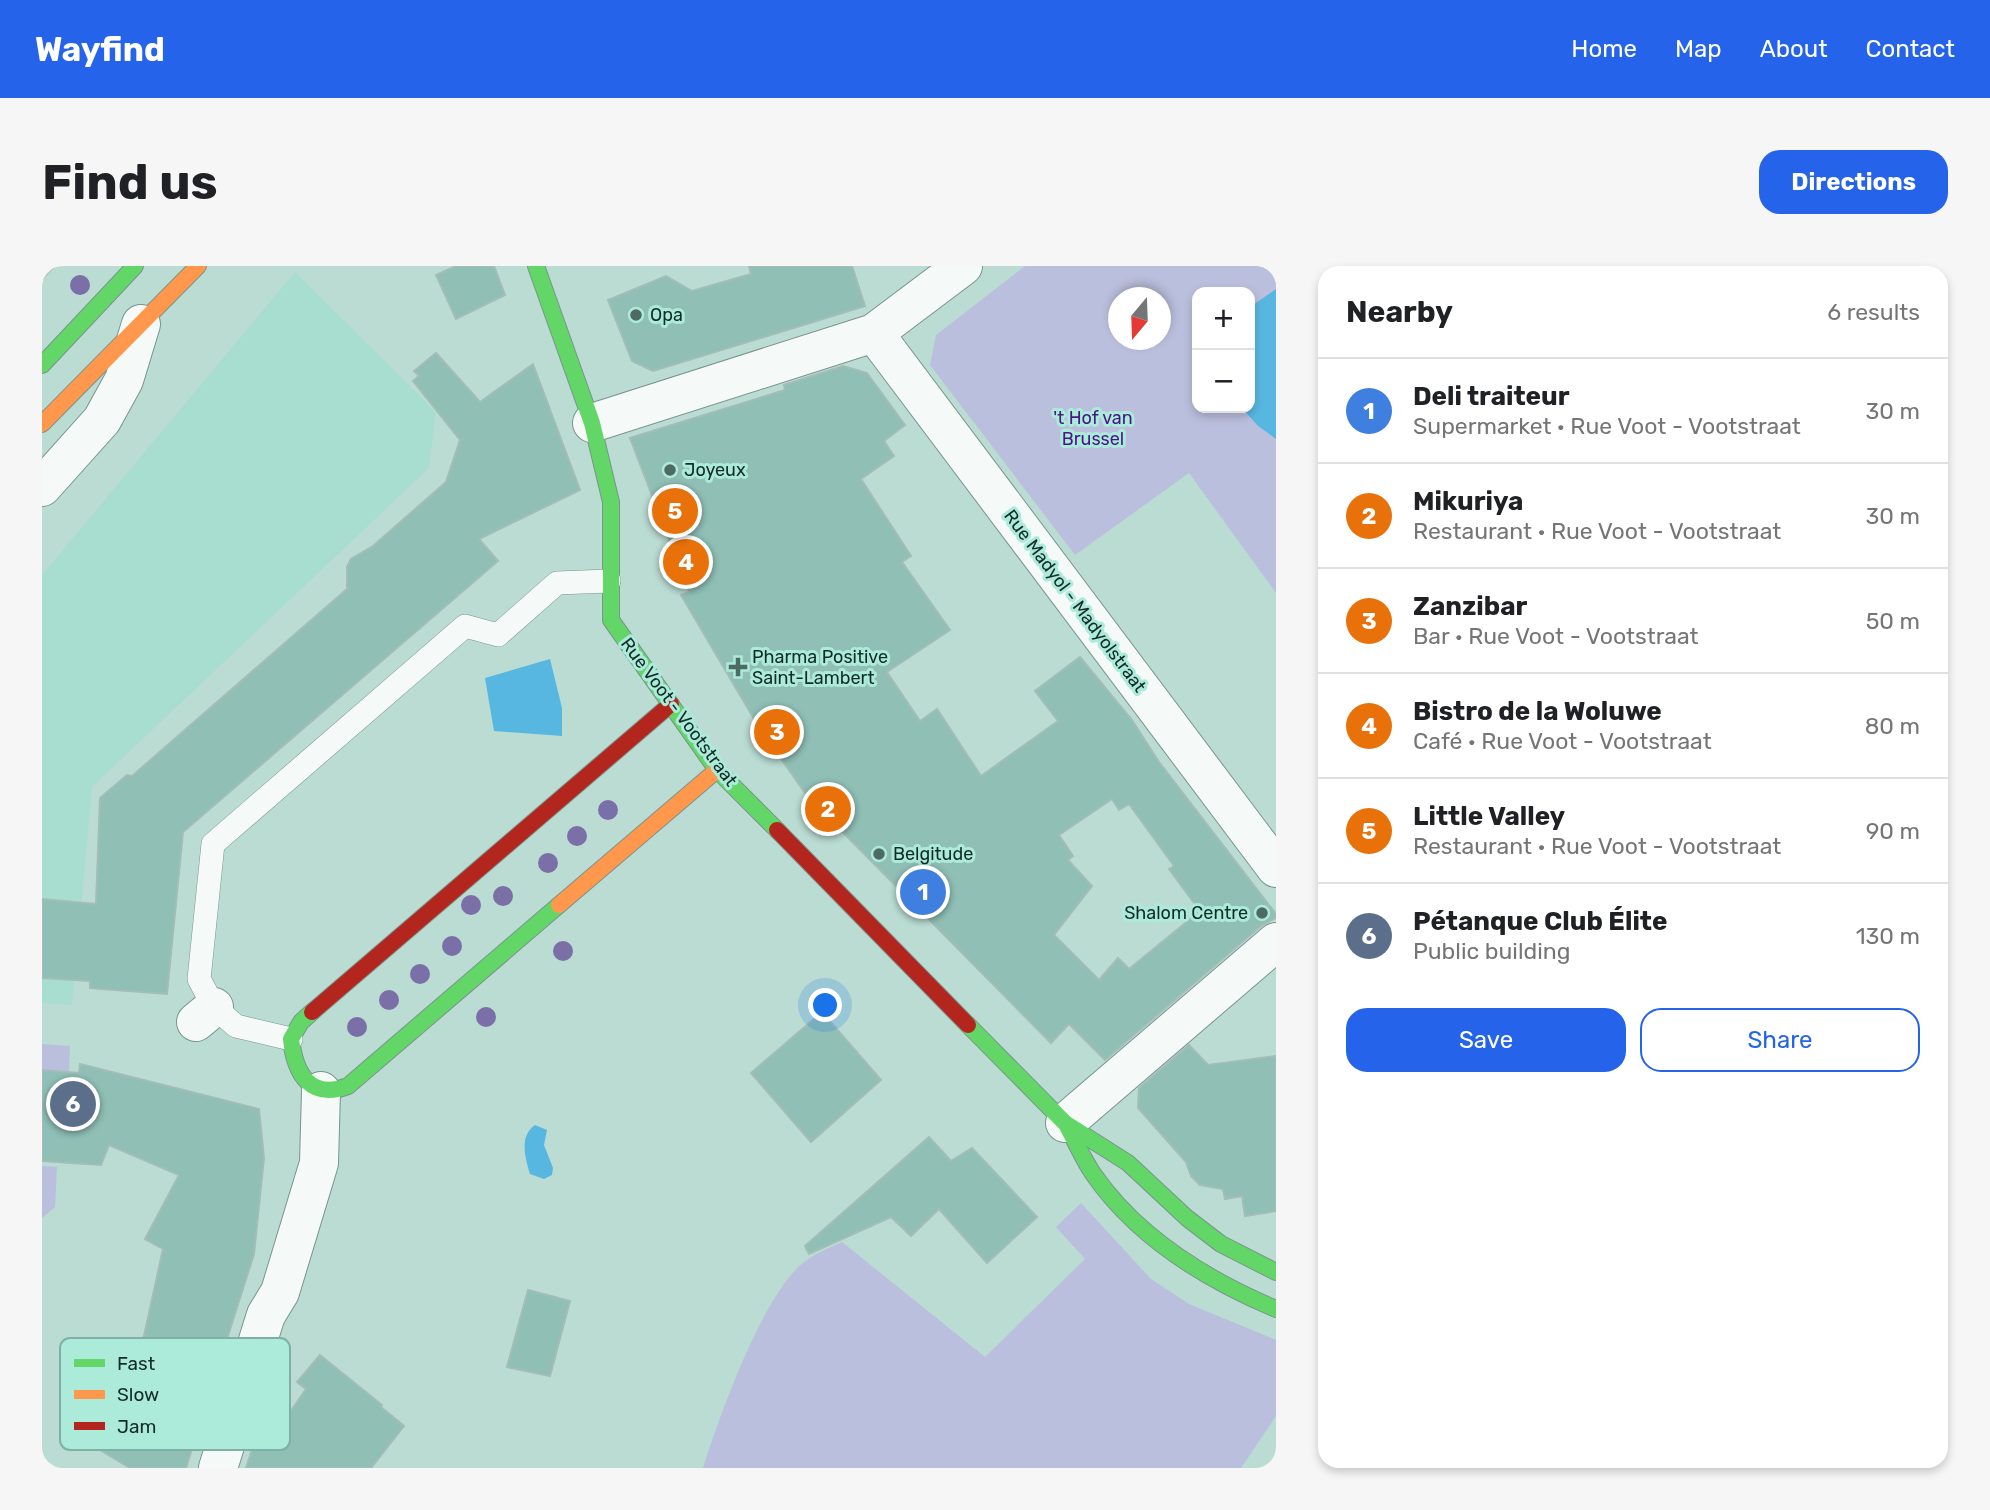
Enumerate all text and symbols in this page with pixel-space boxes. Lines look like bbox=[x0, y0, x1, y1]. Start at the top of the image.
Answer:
text: Wayfind bbox=[35, 30, 165, 69]
text: Home bbox=[1571, 35, 1637, 63]
text: Map bbox=[1675, 35, 1722, 63]
text: About bbox=[1760, 35, 1828, 63]
text: Contact bbox=[1866, 35, 1955, 63]
button: Directions bbox=[1759, 150, 1948, 214]
text: Find us bbox=[42, 153, 218, 211]
north arrow bbox=[1108, 287, 1171, 350]
map controls bbox=[1192, 287, 1255, 413]
button: + bbox=[1192, 287, 1255, 350]
text: Nearby bbox=[1346, 294, 1453, 330]
text: 6 results bbox=[1827, 298, 1920, 326]
place label: Opa bbox=[650, 304, 683, 326]
marker: Opa bbox=[628, 307, 644, 323]
button: − bbox=[1192, 350, 1255, 413]
text: Deli traiteur bbox=[1413, 381, 1570, 412]
text: 1 bbox=[1363, 397, 1375, 425]
text: 30 m bbox=[1865, 397, 1920, 425]
park label: 't Hof van Brussel bbox=[1053, 407, 1133, 450]
text: Supermarket · Rue Voot - Vootstraat bbox=[1413, 412, 1801, 440]
place label: Joyeux bbox=[684, 459, 746, 481]
marker: Joyeux bbox=[662, 462, 678, 478]
pin: 5 bbox=[652, 485, 698, 537]
text: Mikuriya bbox=[1413, 486, 1523, 517]
text: 2 bbox=[1362, 502, 1376, 530]
text: 30 m bbox=[1865, 502, 1920, 530]
street label: Rue Madyol - Madyolstraat bbox=[999, 505, 1151, 697]
text: Restaurant · Rue Voot - Vootstraat bbox=[1413, 517, 1781, 545]
pin: 4 bbox=[663, 536, 709, 588]
text: Zanzibar bbox=[1413, 591, 1527, 622]
text: 3 bbox=[1361, 607, 1377, 635]
text: 50 m bbox=[1866, 607, 1920, 635]
text: Bar · Rue Voot - Vootstraat bbox=[1413, 622, 1699, 650]
street label: Rue Voot - Vootstraat bbox=[616, 633, 742, 791]
place label: Pharma Positive Saint-Lambert bbox=[752, 646, 888, 689]
marker: Pharma Positive Saint-Lambert bbox=[730, 659, 746, 675]
text: Bistro de la Woluwe bbox=[1413, 696, 1662, 727]
pin: 3 bbox=[754, 706, 800, 758]
text: 4 bbox=[1361, 712, 1377, 740]
text: 80 m bbox=[1865, 712, 1920, 740]
text: Café · Rue Voot - Vootstraat bbox=[1413, 727, 1712, 755]
pin: 2 bbox=[805, 783, 851, 835]
text: Little Valley bbox=[1413, 801, 1565, 832]
text: 5 bbox=[1362, 817, 1376, 845]
text: 90 m bbox=[1866, 817, 1920, 845]
text: Restaurant · Rue Voot - Vootstraat bbox=[1413, 832, 1781, 860]
place label: Belgitude bbox=[893, 843, 973, 865]
marker: Belgitude bbox=[871, 846, 887, 862]
pin: 1 bbox=[900, 866, 946, 918]
place label: Shalom Centre bbox=[1124, 902, 1248, 924]
marker: Shalom Centre bbox=[1254, 905, 1270, 921]
text: Pétanque Club Élite bbox=[1413, 906, 1667, 937]
text: 6 bbox=[1362, 922, 1376, 950]
text: 130 m bbox=[1856, 922, 1920, 950]
text: Public building bbox=[1413, 937, 1570, 965]
your location bbox=[808, 988, 842, 1022]
button: Save bbox=[1346, 1008, 1626, 1072]
button: Share bbox=[1640, 1008, 1920, 1072]
pin: 6 bbox=[50, 1078, 96, 1130]
legend bbox=[60, 1338, 290, 1450]
text: Fast bbox=[117, 1352, 156, 1375]
text: Slow bbox=[117, 1383, 159, 1406]
text: Jam bbox=[117, 1415, 156, 1438]

